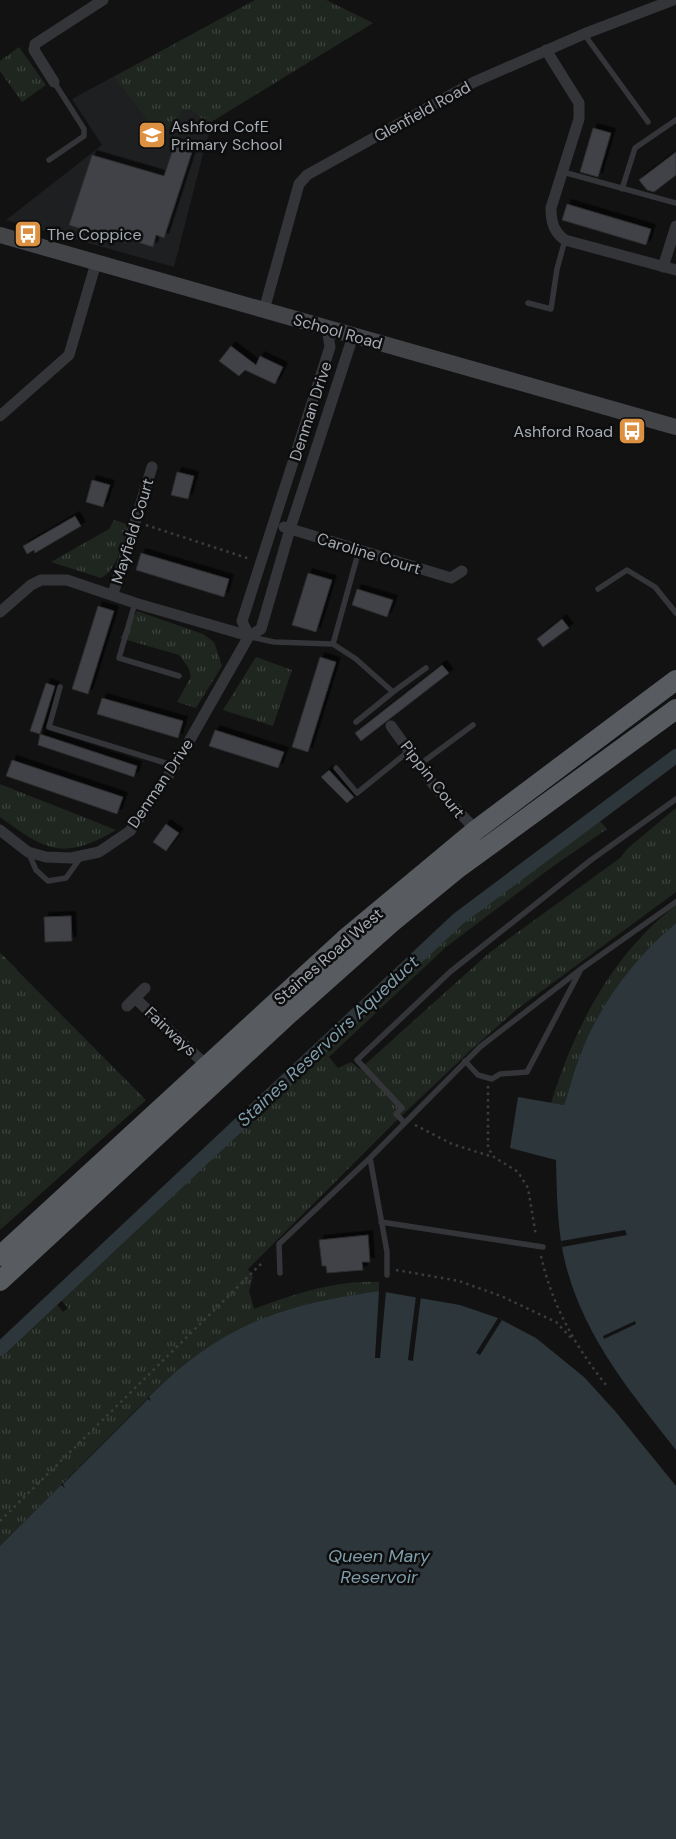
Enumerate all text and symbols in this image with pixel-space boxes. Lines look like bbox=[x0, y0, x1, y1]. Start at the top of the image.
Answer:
street label: Glenfield Road bbox=[370, 76, 474, 147]
place label: Ashford CofE Primary School bbox=[171, 116, 282, 155]
school or university icon: Ashford CofE Primary School bbox=[137, 120, 167, 150]
bus stop icon: The Coppice bbox=[13, 219, 43, 249]
place label: The Coppice bbox=[47, 224, 142, 245]
street label: School Road bbox=[291, 309, 385, 354]
street label: Denman Drive bbox=[284, 359, 336, 464]
bus stop icon: Ashford Road bbox=[617, 416, 647, 446]
place label: Ashford Road bbox=[513, 421, 613, 442]
street label: Mayfield Court bbox=[106, 476, 158, 586]
street label: Caroline Court bbox=[314, 528, 423, 579]
street label: Denman Drive bbox=[123, 734, 198, 832]
street label: Pippin Court bbox=[396, 736, 469, 822]
street label: Staines Road West bbox=[269, 903, 387, 1010]
water label: Staines Reservoirs Aqueduct bbox=[232, 950, 425, 1132]
street label: Fairways bbox=[140, 1002, 201, 1061]
water label: Queen Mary Reservoir bbox=[328, 1544, 431, 1589]

